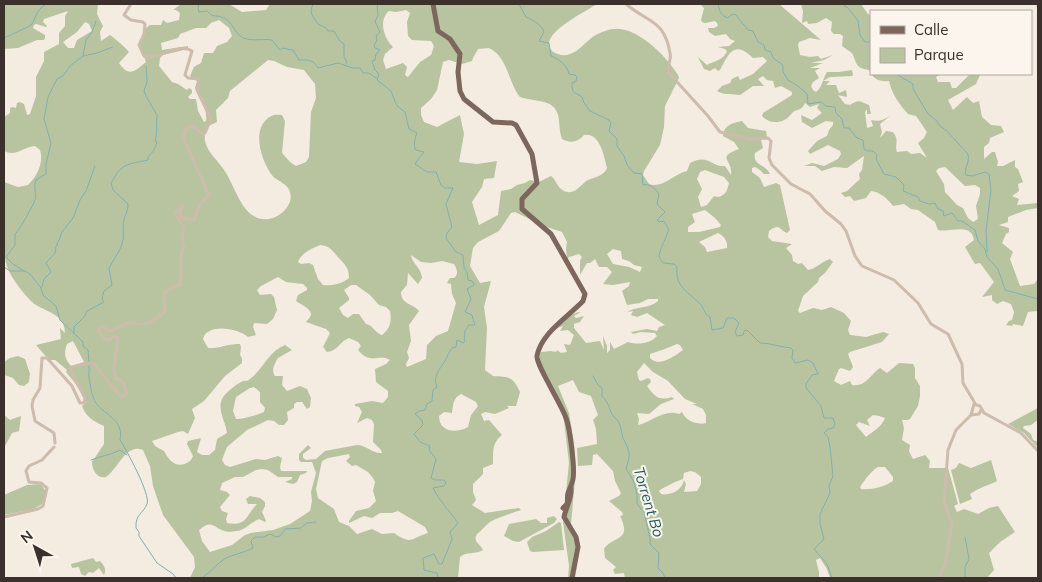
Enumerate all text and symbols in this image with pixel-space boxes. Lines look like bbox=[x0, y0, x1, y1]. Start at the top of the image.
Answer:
legend bbox=[870, 10, 1032, 75]
text: Calle bbox=[914, 20, 948, 39]
text: Parque bbox=[914, 45, 964, 64]
water label: Torrent Bo bbox=[629, 465, 669, 540]
north arrow bbox=[10, 522, 60, 572]
text: N bbox=[17, 527, 37, 547]

